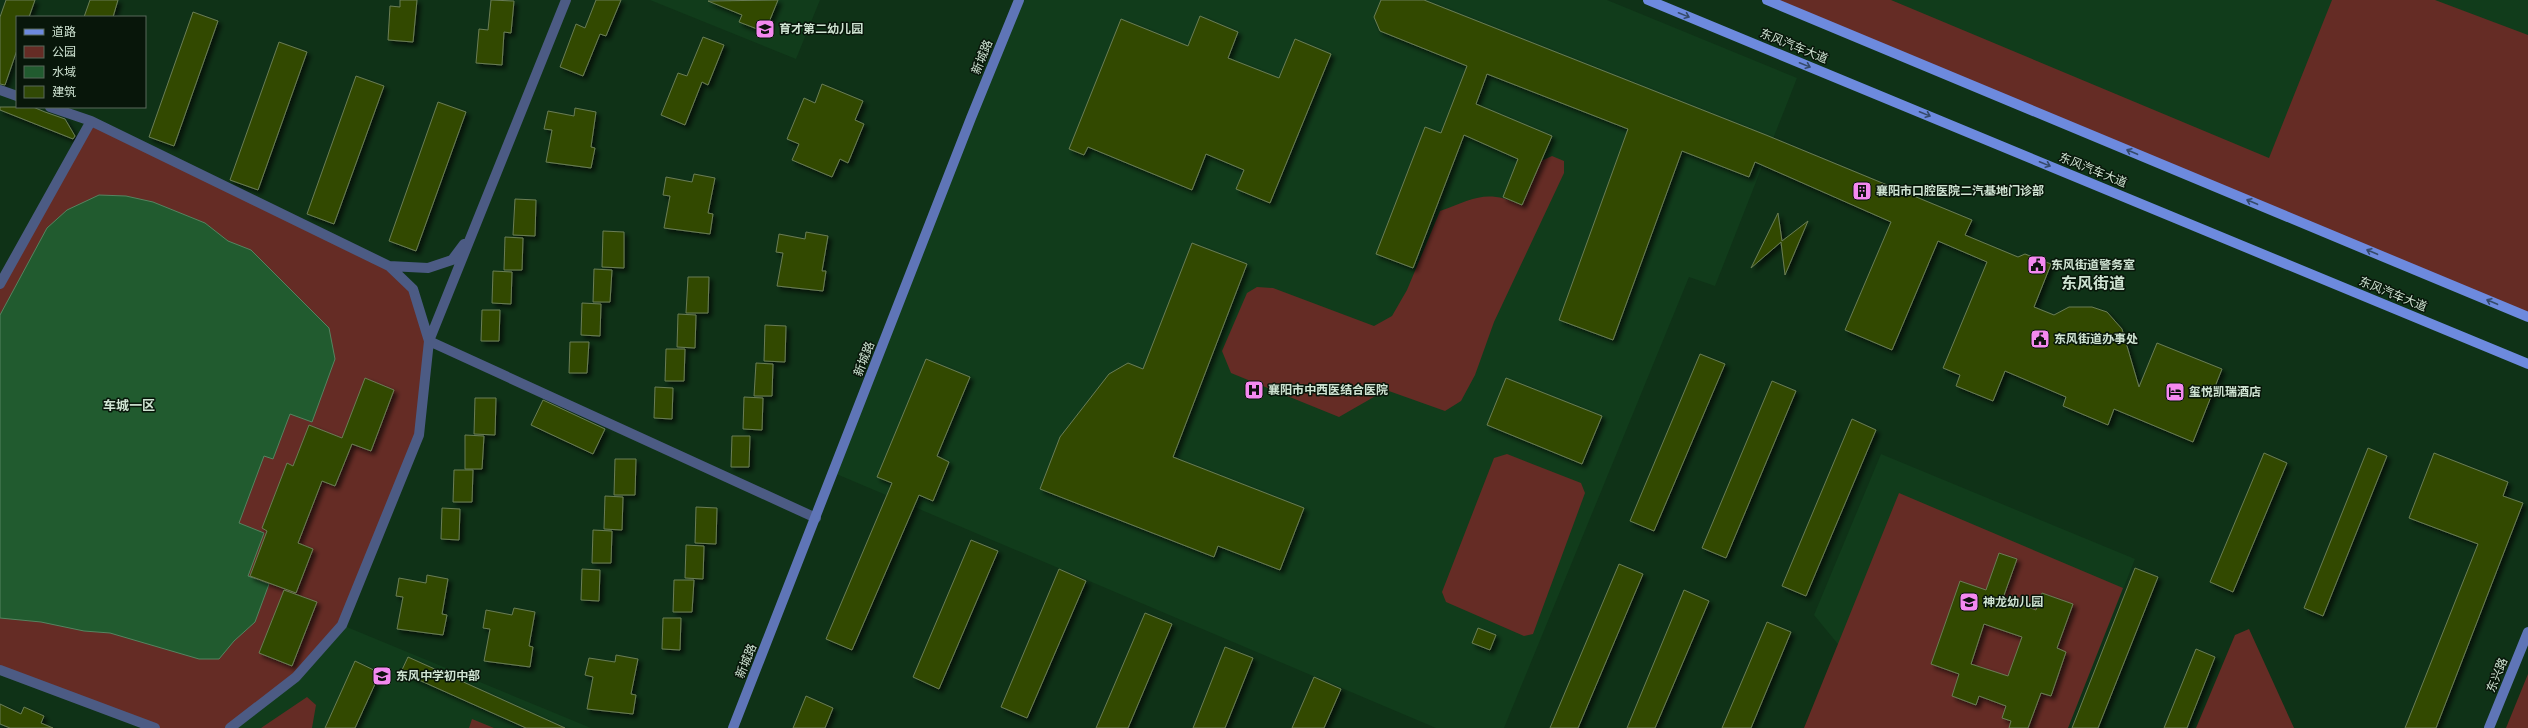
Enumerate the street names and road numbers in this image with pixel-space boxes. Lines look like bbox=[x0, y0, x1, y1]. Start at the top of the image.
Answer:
street label: 东风汽车大道 bbox=[1758, 25, 1830, 66]
street label: 新城路 bbox=[968, 37, 995, 76]
street label: 东风汽车大道 bbox=[2057, 149, 2129, 190]
street label: 东风汽车大道 bbox=[2357, 273, 2429, 314]
street label: 新城路 bbox=[850, 339, 877, 378]
street label: 新城路 bbox=[732, 641, 759, 680]
street label: 东兴路 bbox=[2483, 655, 2510, 694]

